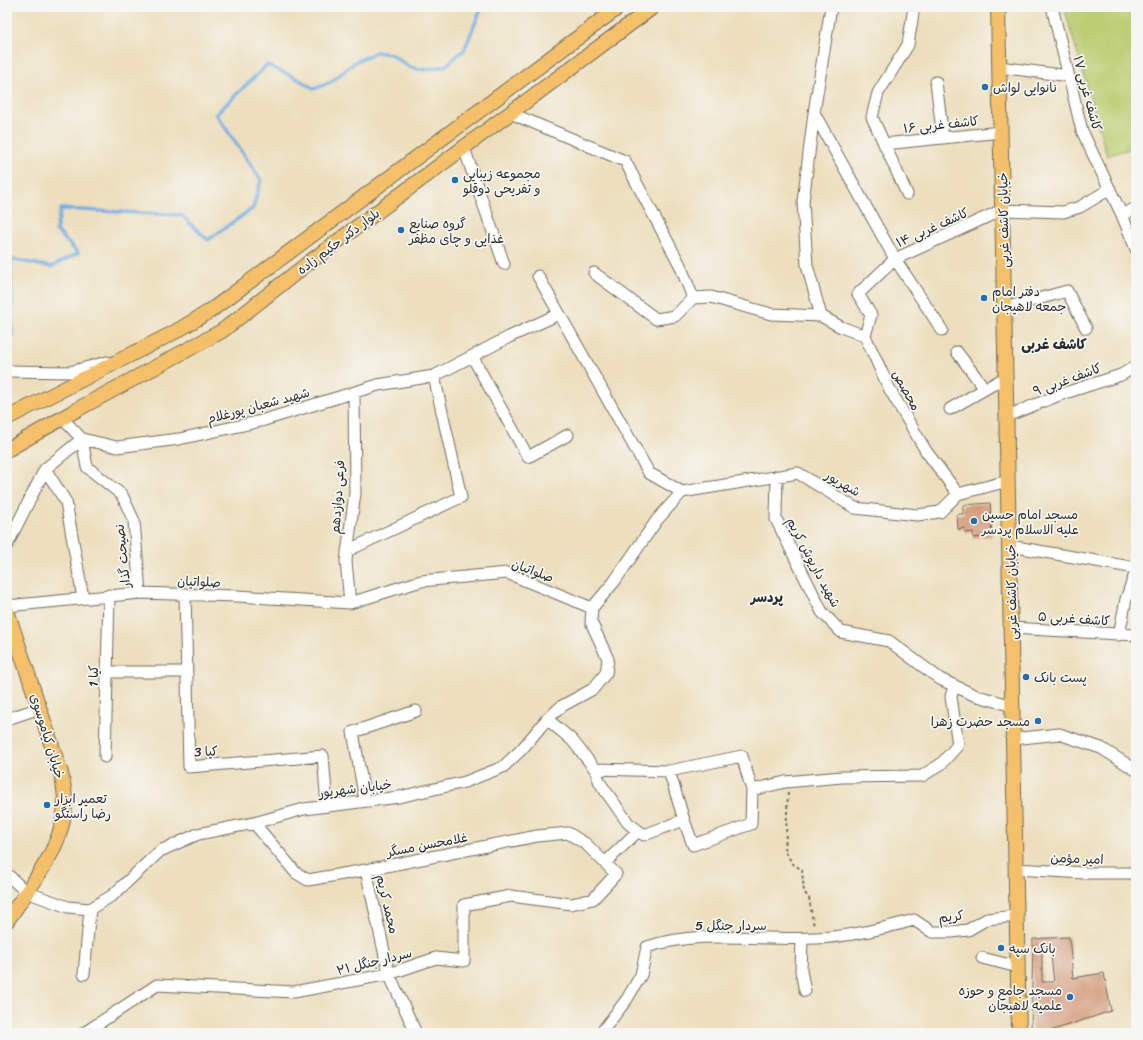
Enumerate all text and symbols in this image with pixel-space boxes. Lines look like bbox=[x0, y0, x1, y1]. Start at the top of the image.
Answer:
street label: کاشف غربی ۱۷ bbox=[1066, 53, 1109, 134]
place label: نانوایی لواش bbox=[993, 76, 1057, 99]
marker: نانوایی لواش bbox=[980, 82, 990, 92]
street label: کاشف غربی ۱۶ bbox=[902, 109, 980, 140]
place label: مجموعه زیبایی و تفریحی دوقلو bbox=[462, 162, 540, 200]
street label: خیابان کاشف غربی bbox=[991, 172, 1016, 268]
marker: مجموعه زیبایی و تفریحی دوقلو bbox=[450, 175, 460, 185]
street label: کاشف غربی ۱۴ bbox=[892, 201, 973, 254]
street label: بلوار دکتر حکیم زاده bbox=[292, 202, 385, 281]
place label: گروه صنایع غذایی و چای مظفر bbox=[408, 212, 504, 250]
marker: گروه صنایع غذایی و چای مظفر bbox=[396, 225, 406, 235]
place label: دفتر امام جمعه لاهیجان bbox=[992, 280, 1066, 318]
marker: دفتر امام جمعه لاهیجان bbox=[979, 293, 989, 303]
district label: کاشف غربی bbox=[1021, 332, 1087, 357]
street label: کاشف غربی ۹ bbox=[1030, 356, 1105, 403]
street label: محصص bbox=[886, 366, 927, 415]
street label: شهید شعبان پورغلام bbox=[204, 381, 312, 430]
street label: فرعی دوازدهم bbox=[323, 459, 352, 535]
street label: شهریور bbox=[820, 463, 865, 503]
place label: مسجد امام حسین علیه الاسلام پردسر bbox=[981, 503, 1079, 541]
street label: شهید داریوش کریم bbox=[780, 513, 847, 612]
marker: مسجد امام حسین علیه الاسلام پردسر bbox=[969, 516, 979, 526]
street label: نصیحت گذار bbox=[108, 523, 137, 590]
street label: خیابان کاشف غربی bbox=[999, 544, 1024, 640]
street label: صلواتیان bbox=[508, 552, 557, 589]
street label: صلواتیان bbox=[177, 569, 221, 594]
district label: پردسر bbox=[749, 585, 783, 610]
street label: کاشف غربی ۵ bbox=[1037, 605, 1111, 633]
street label: کیا 1 bbox=[82, 664, 105, 687]
place label: پست بانک bbox=[1034, 666, 1087, 689]
marker: پست بانک bbox=[1021, 672, 1031, 682]
street label: خیابان کیاموسوی bbox=[24, 691, 71, 782]
place label: مسجد حضرت زهرا bbox=[931, 710, 1030, 733]
marker: مسجد حضرت زهرا bbox=[1033, 716, 1043, 726]
street label: کیا 3 bbox=[194, 739, 219, 764]
street label: خیابان شهریور bbox=[316, 773, 393, 805]
place label: تعمیر ابزار رضا راستگو bbox=[54, 787, 111, 825]
marker: تعمیر ابزار رضا راستگو bbox=[42, 800, 52, 810]
street label: غلامحسن مسگر bbox=[383, 825, 470, 864]
street label: امیر مؤمن bbox=[1050, 846, 1104, 871]
street label: محمد کریم bbox=[370, 872, 405, 936]
street label: کریم bbox=[937, 903, 966, 929]
street label: سردار جنگل 5 bbox=[695, 914, 767, 937]
place label: بانک سپه bbox=[1009, 937, 1056, 960]
street label: سردار جنگل ۲۱ bbox=[334, 941, 414, 982]
marker: بانک سپه bbox=[996, 943, 1006, 953]
place label: مسجد جامع و حوزه علمیه لاهیجان bbox=[958, 979, 1062, 1017]
marker: مسجد جامع و حوزه علمیه لاهیجان bbox=[1065, 992, 1075, 1002]

